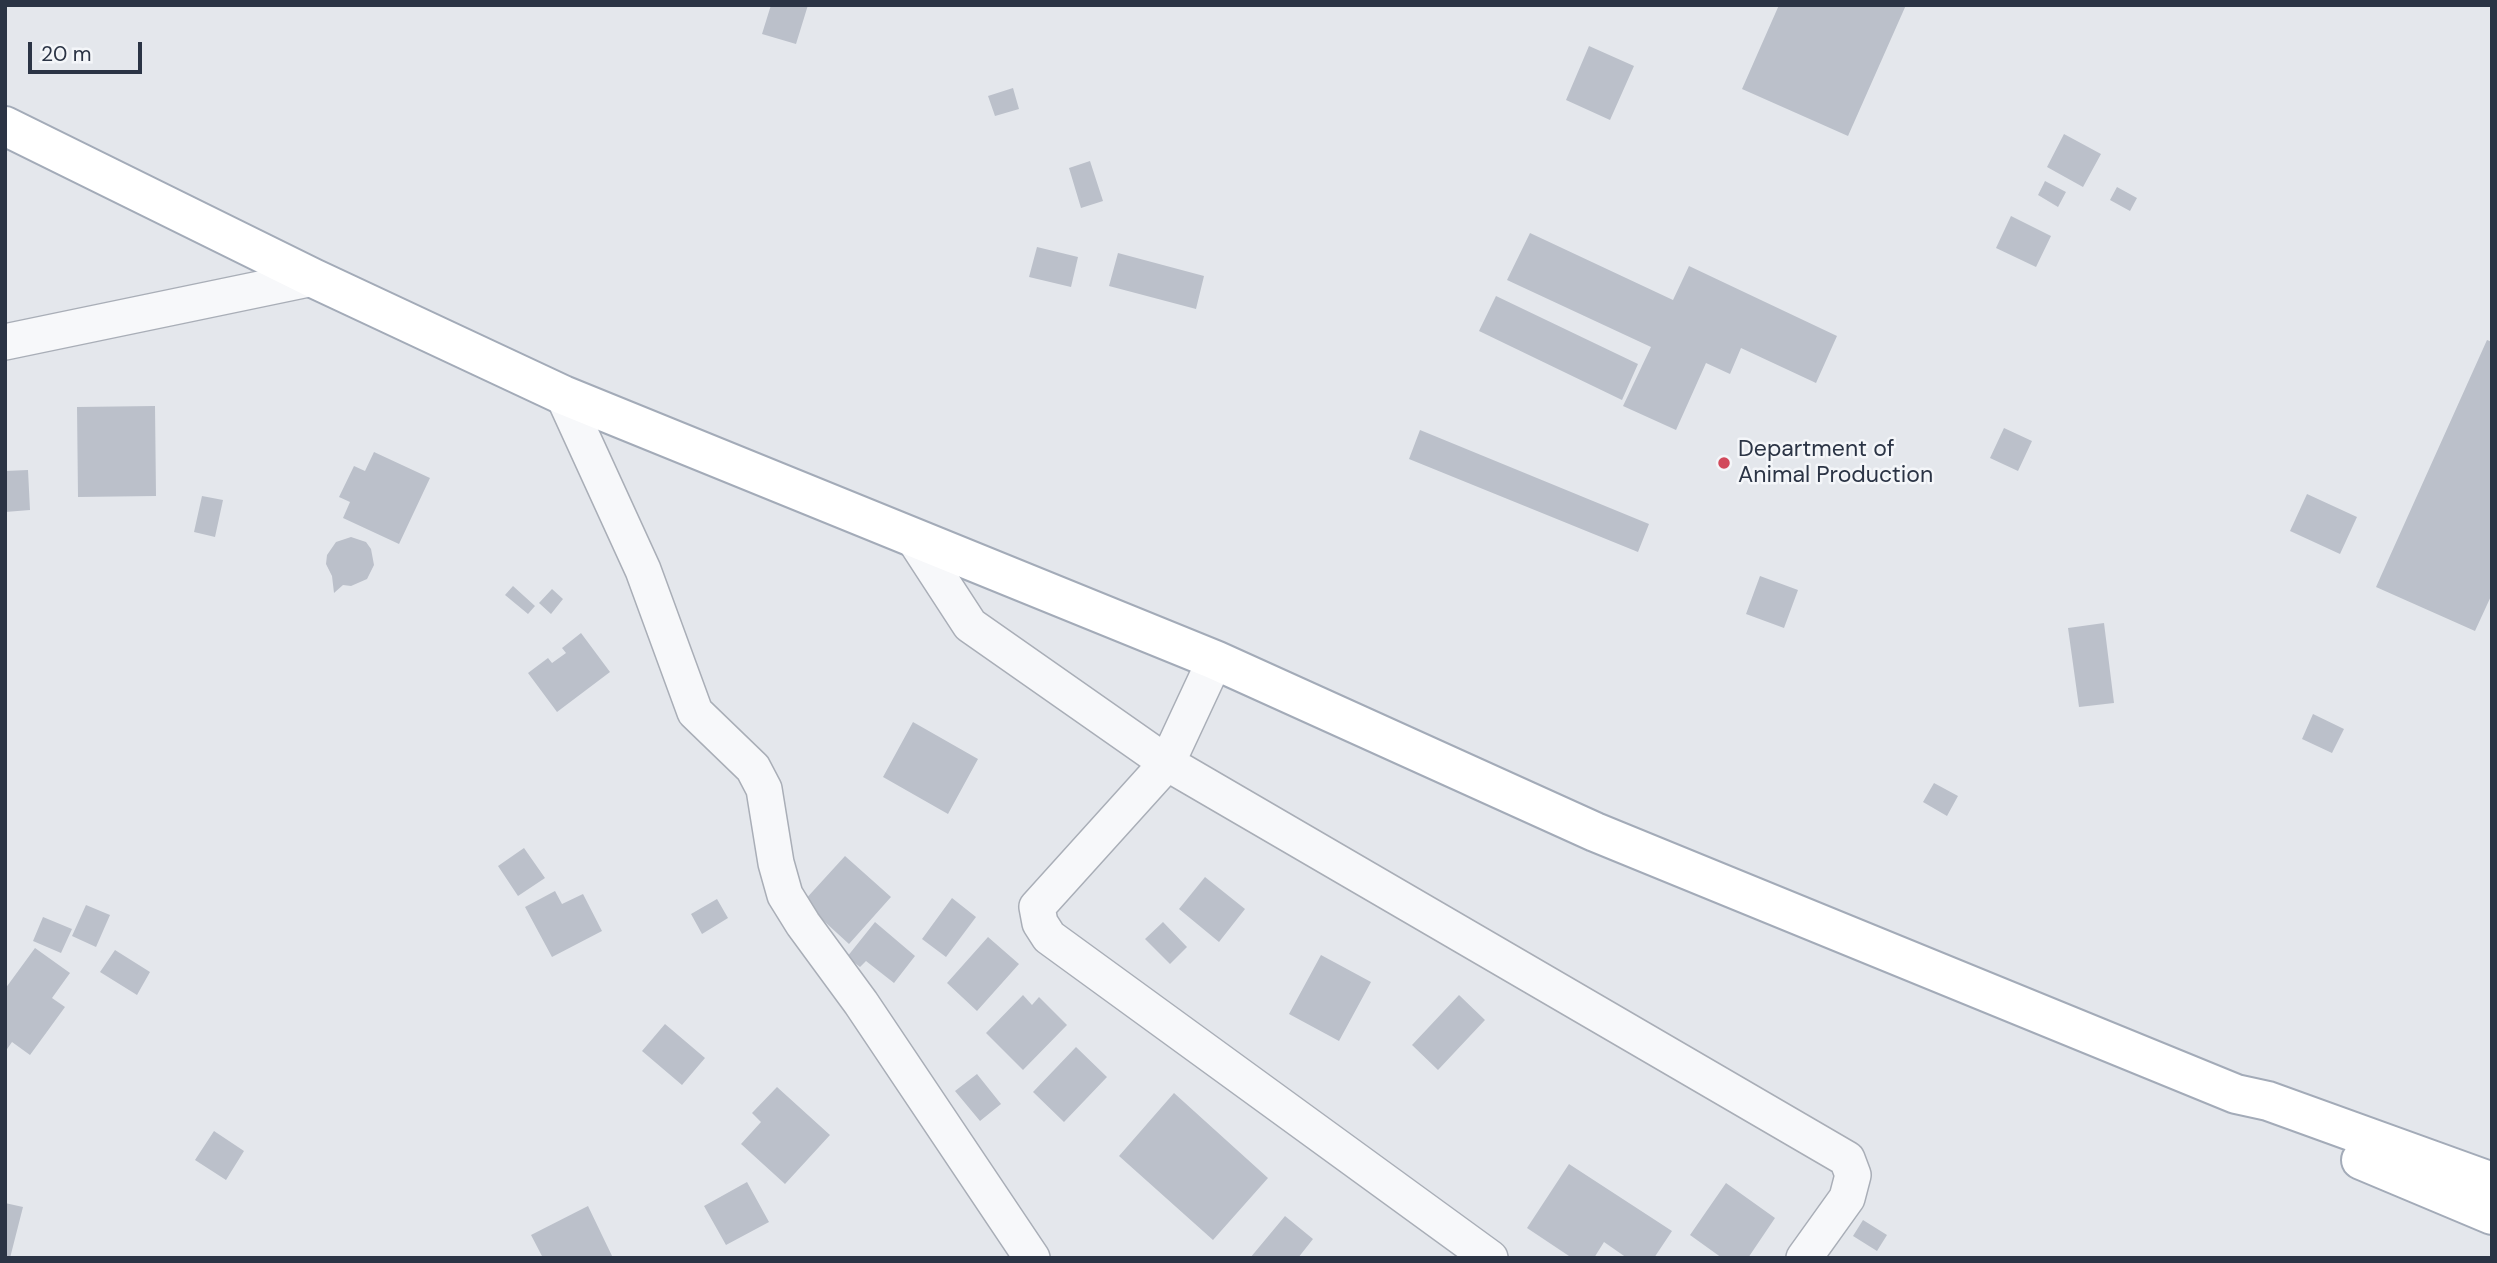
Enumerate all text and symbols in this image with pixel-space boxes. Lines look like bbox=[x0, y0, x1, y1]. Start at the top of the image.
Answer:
scale bar bbox=[32, 28, 145, 72]
text: 20 m bbox=[41, 40, 92, 68]
place label: Department of Animal Production bbox=[1738, 436, 1933, 490]
marker: Department of Animal Production bbox=[1716, 455, 1732, 471]

